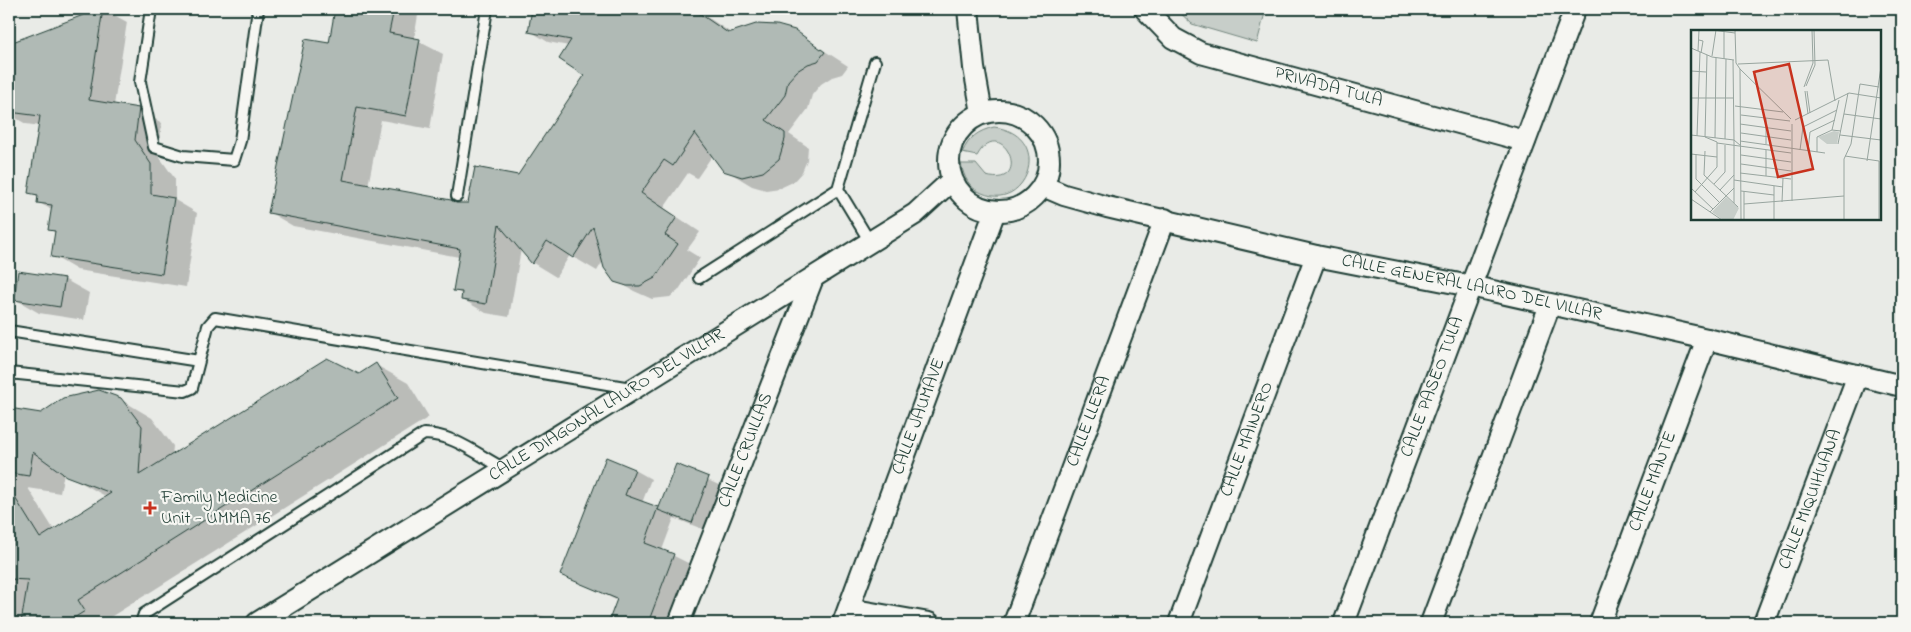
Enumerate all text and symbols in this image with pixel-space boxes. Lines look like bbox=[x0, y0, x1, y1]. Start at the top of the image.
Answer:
inset map bbox=[1691, 30, 1881, 220]
street label: PRIVADA TULA bbox=[1271, 60, 1385, 115]
street label: CALLE GENERAL LAURO DEL VILLAR bbox=[1339, 248, 1604, 328]
street label: CALLE PASEO TULA bbox=[1394, 313, 1471, 461]
street label: CALLE DIAGONAL LAURO DEL VILLAR bbox=[484, 322, 730, 489]
street label: CALLE JAUMAVE bbox=[886, 355, 953, 479]
street label: CALLE LLERA bbox=[1060, 373, 1118, 471]
street label: CALLE MAINERO bbox=[1214, 378, 1281, 501]
street label: CALLE CRUILLAS bbox=[712, 389, 780, 512]
street label: CALLE MIQUIHUANA bbox=[1772, 426, 1849, 574]
street label: CALLE MANTE bbox=[1623, 428, 1684, 535]
place label: Family Medicine Unit - UMMA 76 bbox=[160, 485, 279, 532]
marker: Family Medicine Unit - UMMA 76 bbox=[143, 501, 157, 515]

